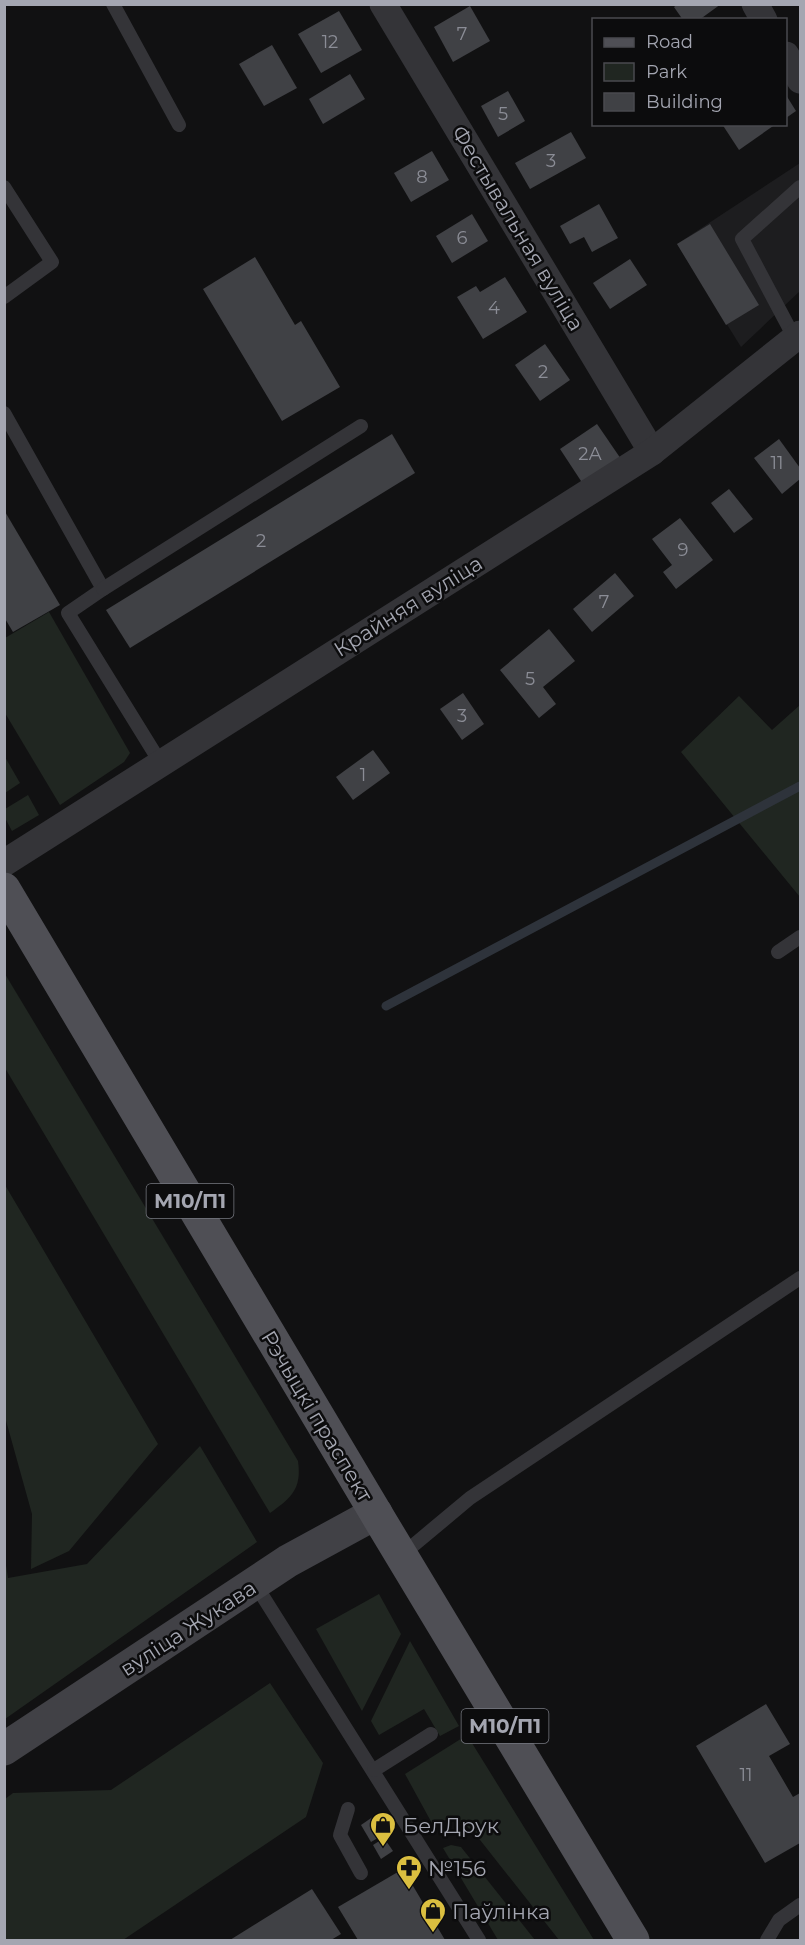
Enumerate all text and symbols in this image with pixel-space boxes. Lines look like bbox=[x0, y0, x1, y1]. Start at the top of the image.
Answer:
legend bbox=[592, 18, 787, 126]
house number: 7 bbox=[457, 23, 467, 45]
house number: 12 bbox=[322, 31, 338, 53]
text: Road bbox=[646, 31, 693, 53]
text: Park bbox=[646, 61, 687, 83]
text: Building bbox=[646, 91, 723, 113]
house number: 5 bbox=[498, 103, 508, 125]
street label: Фестывальная вуліца bbox=[447, 121, 589, 335]
house number: 3 bbox=[546, 150, 556, 172]
house number: 8 bbox=[416, 166, 428, 188]
house number: 6 bbox=[457, 227, 468, 249]
house number: 4 bbox=[488, 297, 500, 319]
house number: 2 bbox=[538, 361, 548, 383]
house number: 2А bbox=[578, 443, 602, 465]
house number: 11 bbox=[771, 452, 784, 474]
house number: 2 bbox=[256, 530, 266, 552]
house number: 9 bbox=[678, 539, 689, 561]
street label: Крайняя вуліца bbox=[329, 550, 487, 662]
house number: 7 bbox=[599, 591, 609, 613]
house number: 5 bbox=[525, 668, 535, 690]
house number: 3 bbox=[457, 705, 467, 727]
house number: 1 bbox=[360, 764, 366, 786]
road number: М10/П1 bbox=[146, 1184, 234, 1218]
street label: Рэчыцкі праспект bbox=[256, 1326, 378, 1506]
street label: вуліца Жукава bbox=[115, 1575, 261, 1681]
road number: М10/П1 bbox=[462, 1709, 548, 1743]
house number: 11 bbox=[740, 1764, 753, 1786]
shop icon: БелДрук bbox=[368, 1810, 398, 1848]
place label: БелДрук bbox=[403, 1813, 499, 1838]
pharmacy icon: №156 bbox=[394, 1853, 424, 1891]
place label: №156 bbox=[428, 1856, 486, 1881]
shop icon: Паўлінка bbox=[418, 1896, 448, 1934]
place label: Паўлінка bbox=[452, 1899, 550, 1924]

